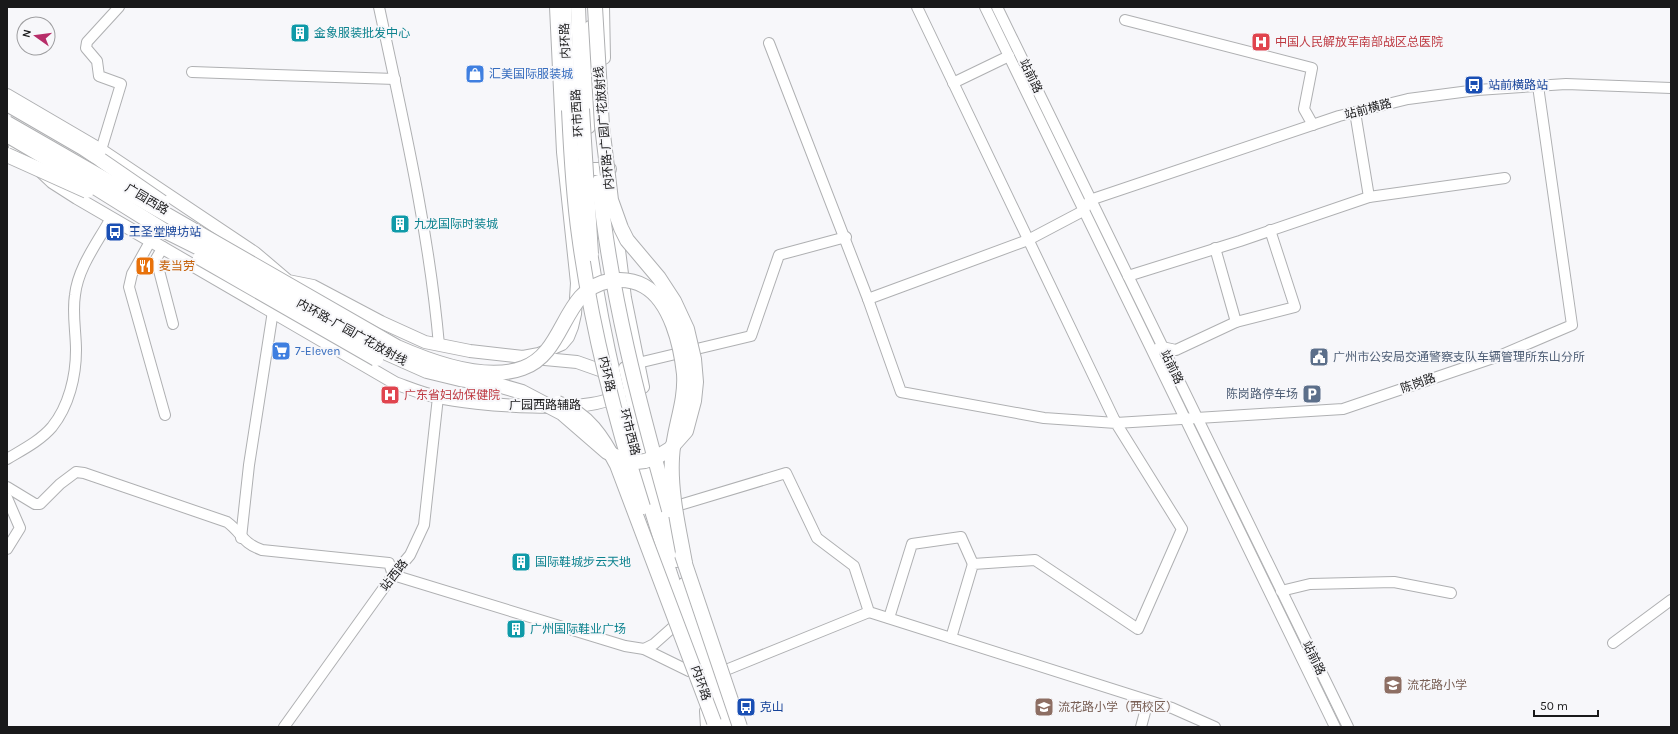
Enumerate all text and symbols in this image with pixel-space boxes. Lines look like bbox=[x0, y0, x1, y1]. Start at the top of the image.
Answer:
north arrow bbox=[16, 16, 56, 56]
building icon: 金象服装批发中心 bbox=[289, 22, 311, 44]
street label: 内环路 bbox=[557, 23, 573, 59]
place label: 金象服装批发中心 bbox=[314, 26, 410, 40]
text: N bbox=[20, 28, 34, 39]
hospital icon: 中国人民解放军南部战区总医院 bbox=[1250, 31, 1272, 53]
place label: 中国人民解放军南部战区总医院 bbox=[1275, 35, 1443, 49]
street label: 站前路 bbox=[1017, 57, 1045, 95]
shop icon: 汇美国际服装城 bbox=[464, 63, 486, 85]
street label: 内环路-广园广花放射线 bbox=[592, 66, 616, 190]
place label: 汇美国际服装城 bbox=[489, 67, 573, 81]
bus stop icon: 站前横路站 bbox=[1463, 74, 1485, 96]
place label: 站前横路站 bbox=[1488, 78, 1548, 92]
street label: 环市西路 bbox=[568, 89, 586, 137]
street label: 站前横路 bbox=[1343, 96, 1393, 122]
street label: 广园西路 bbox=[123, 181, 171, 217]
building icon: 九龙国际时装城 bbox=[389, 213, 411, 235]
place label: 九龙国际时装城 bbox=[414, 217, 498, 231]
bus stop icon: 王圣堂牌坊站 bbox=[104, 221, 126, 243]
place label: 王圣堂牌坊站 bbox=[129, 225, 201, 239]
restaurant icon: 麦当劳 bbox=[134, 255, 156, 277]
place label: 麦当劳 bbox=[159, 259, 195, 273]
street label: 内环路-广园广花放射线 bbox=[294, 296, 410, 368]
supermarket icon: 7-Eleven bbox=[270, 340, 292, 362]
place label: 7-Eleven bbox=[295, 344, 341, 358]
public building icon: 广州市公安局交通警察支队车辆管理所东山分所 bbox=[1308, 346, 1330, 368]
street label: 站前路 bbox=[1158, 348, 1186, 386]
place label: 广州市公安局交通警察支队车辆管理所东山分所 bbox=[1333, 350, 1585, 364]
street label: 内环路 bbox=[596, 355, 618, 393]
street label: 陈岗路 bbox=[1399, 371, 1437, 395]
parking icon: 陈岗路停车场 bbox=[1301, 383, 1323, 405]
hospital icon: 广东省妇幼保健院 bbox=[379, 384, 401, 406]
place label: 陈岗路停车场 bbox=[1226, 387, 1298, 401]
place label: 广东省妇幼保健院 bbox=[404, 388, 500, 402]
street label: 广园西路辅路 bbox=[509, 398, 581, 412]
street label: 环市西路 bbox=[617, 407, 643, 457]
building icon: 国际鞋城步云天地 bbox=[510, 551, 532, 573]
place label: 国际鞋城步云天地 bbox=[535, 555, 631, 569]
street label: 站西路 bbox=[377, 557, 411, 593]
building icon: 广州国际鞋业广场 bbox=[505, 618, 527, 640]
place label: 广州国际鞋业广场 bbox=[530, 622, 626, 636]
street label: 站前路 bbox=[1300, 639, 1328, 677]
street label: 内环路 bbox=[689, 664, 713, 702]
school or university icon: 流花路小学 bbox=[1382, 674, 1404, 696]
place label: 流花路小学 bbox=[1407, 678, 1467, 692]
scale bar bbox=[1534, 692, 1598, 718]
bus stop icon: 克山 bbox=[735, 696, 757, 718]
school or university icon: 流花路小学（西校区） bbox=[1033, 696, 1055, 718]
text: 50 m bbox=[1540, 699, 1568, 713]
place label: 克山 bbox=[760, 700, 784, 714]
place label: 流花路小学（西校区） bbox=[1058, 700, 1178, 714]

